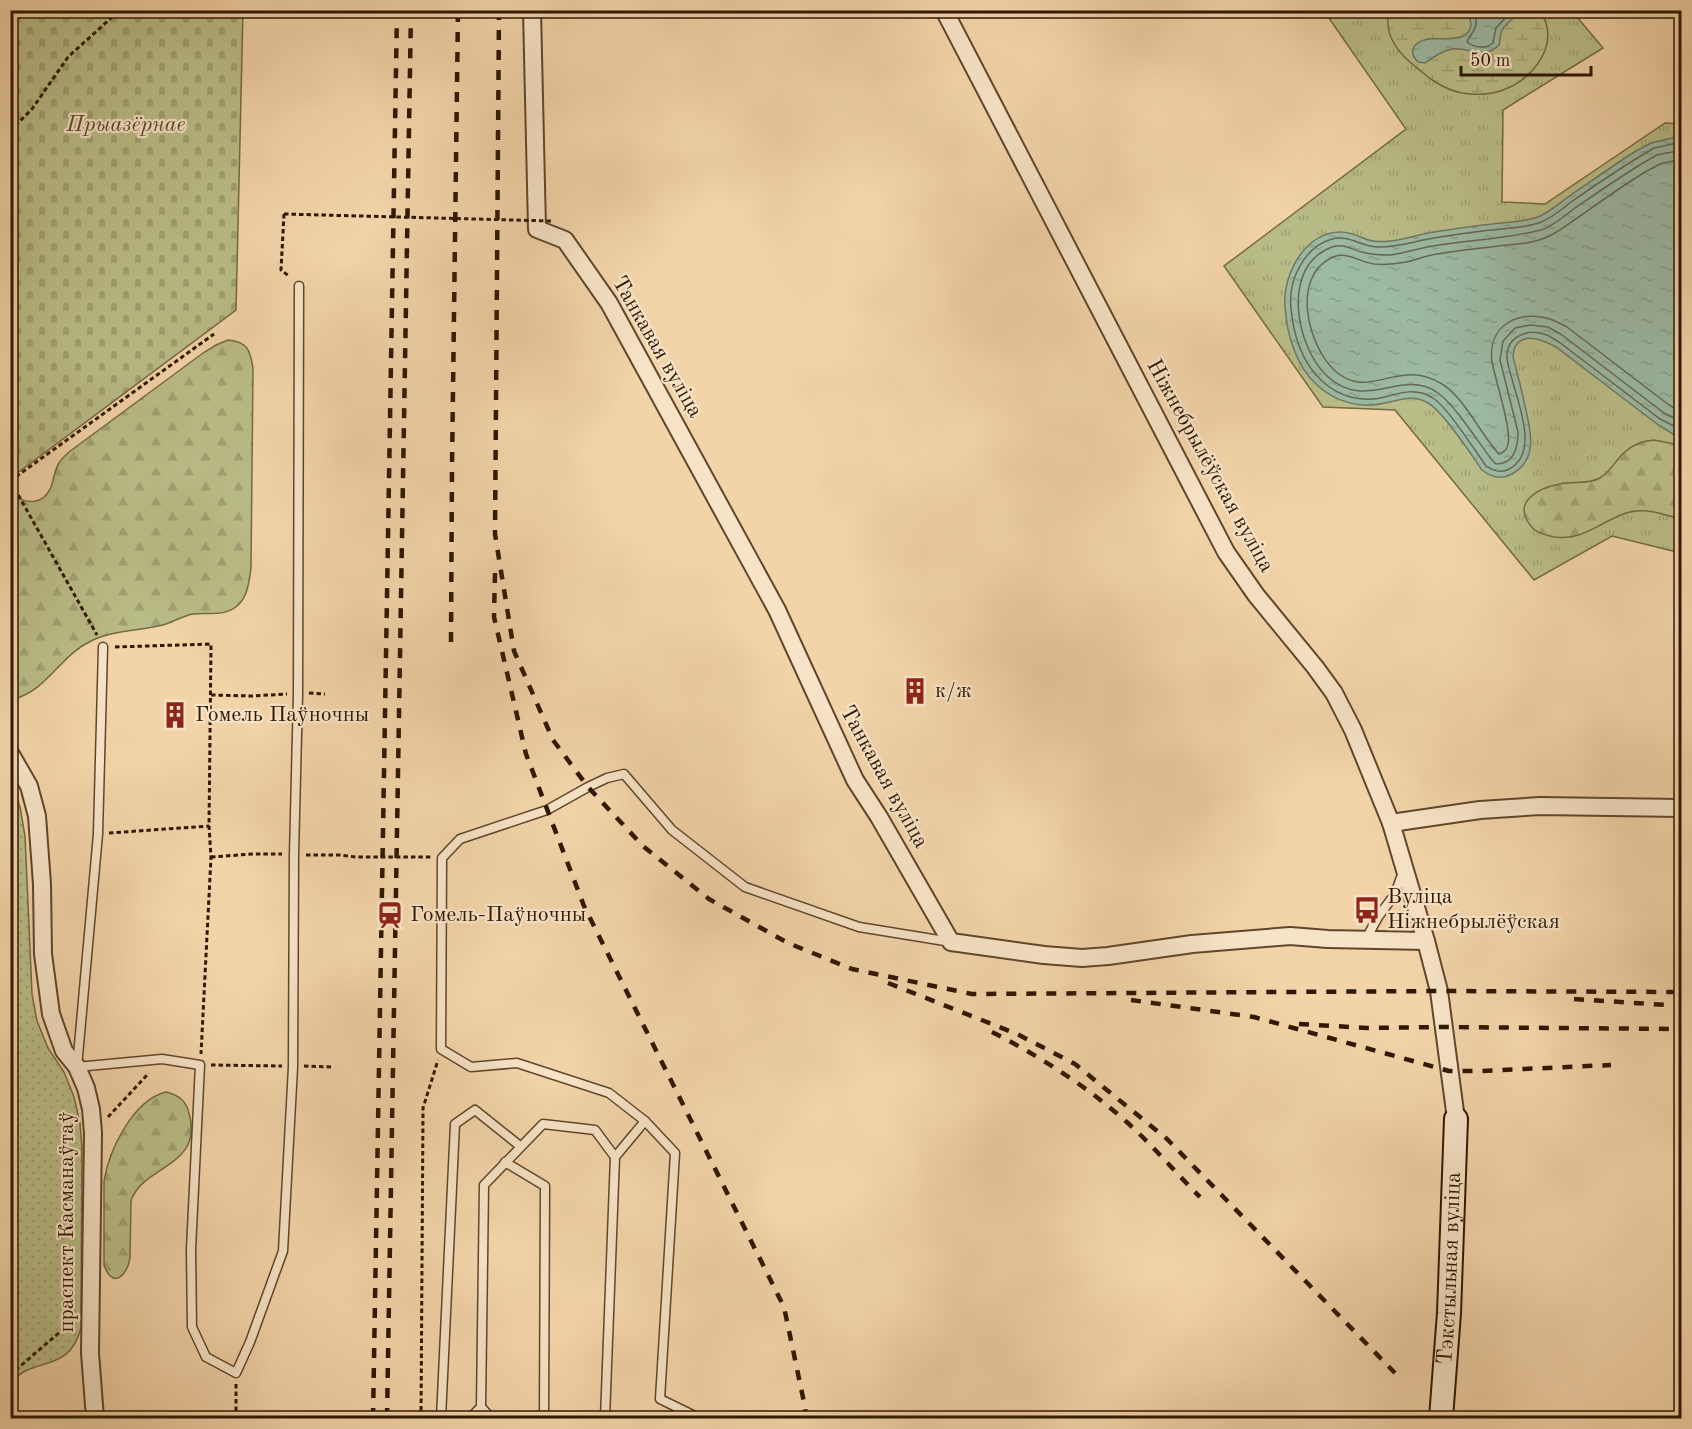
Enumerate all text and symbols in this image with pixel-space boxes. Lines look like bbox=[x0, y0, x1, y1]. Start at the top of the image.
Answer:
scale bar bbox=[1461, 39, 1592, 77]
text: 50 m bbox=[1470, 52, 1510, 70]
park label: Прыазёрнае bbox=[65, 114, 186, 136]
street label: Танкавая вуліца bbox=[608, 272, 706, 422]
street label: Ніжнебрылёўская вуліца bbox=[1142, 356, 1278, 576]
building icon: к/ж bbox=[900, 676, 930, 706]
place label: к/ж bbox=[935, 680, 972, 702]
building icon: Гомель Паўночны bbox=[160, 700, 190, 730]
street label: Танкавая вуліца bbox=[836, 702, 932, 852]
place label: Гомель Паўночны bbox=[195, 704, 369, 726]
place label: Вуліца Ніжнебрылёўская bbox=[1387, 886, 1560, 933]
bus stop icon: Вуліца Ніжнебрылёўская bbox=[1352, 895, 1382, 925]
station icon: Гомель-Паўночны bbox=[375, 900, 405, 930]
place label: Гомель-Паўночны bbox=[410, 904, 586, 926]
street label: праспект Касманаўтаў bbox=[56, 1111, 78, 1333]
street label: Тэкстыльная вуліца bbox=[1434, 1171, 1465, 1365]

